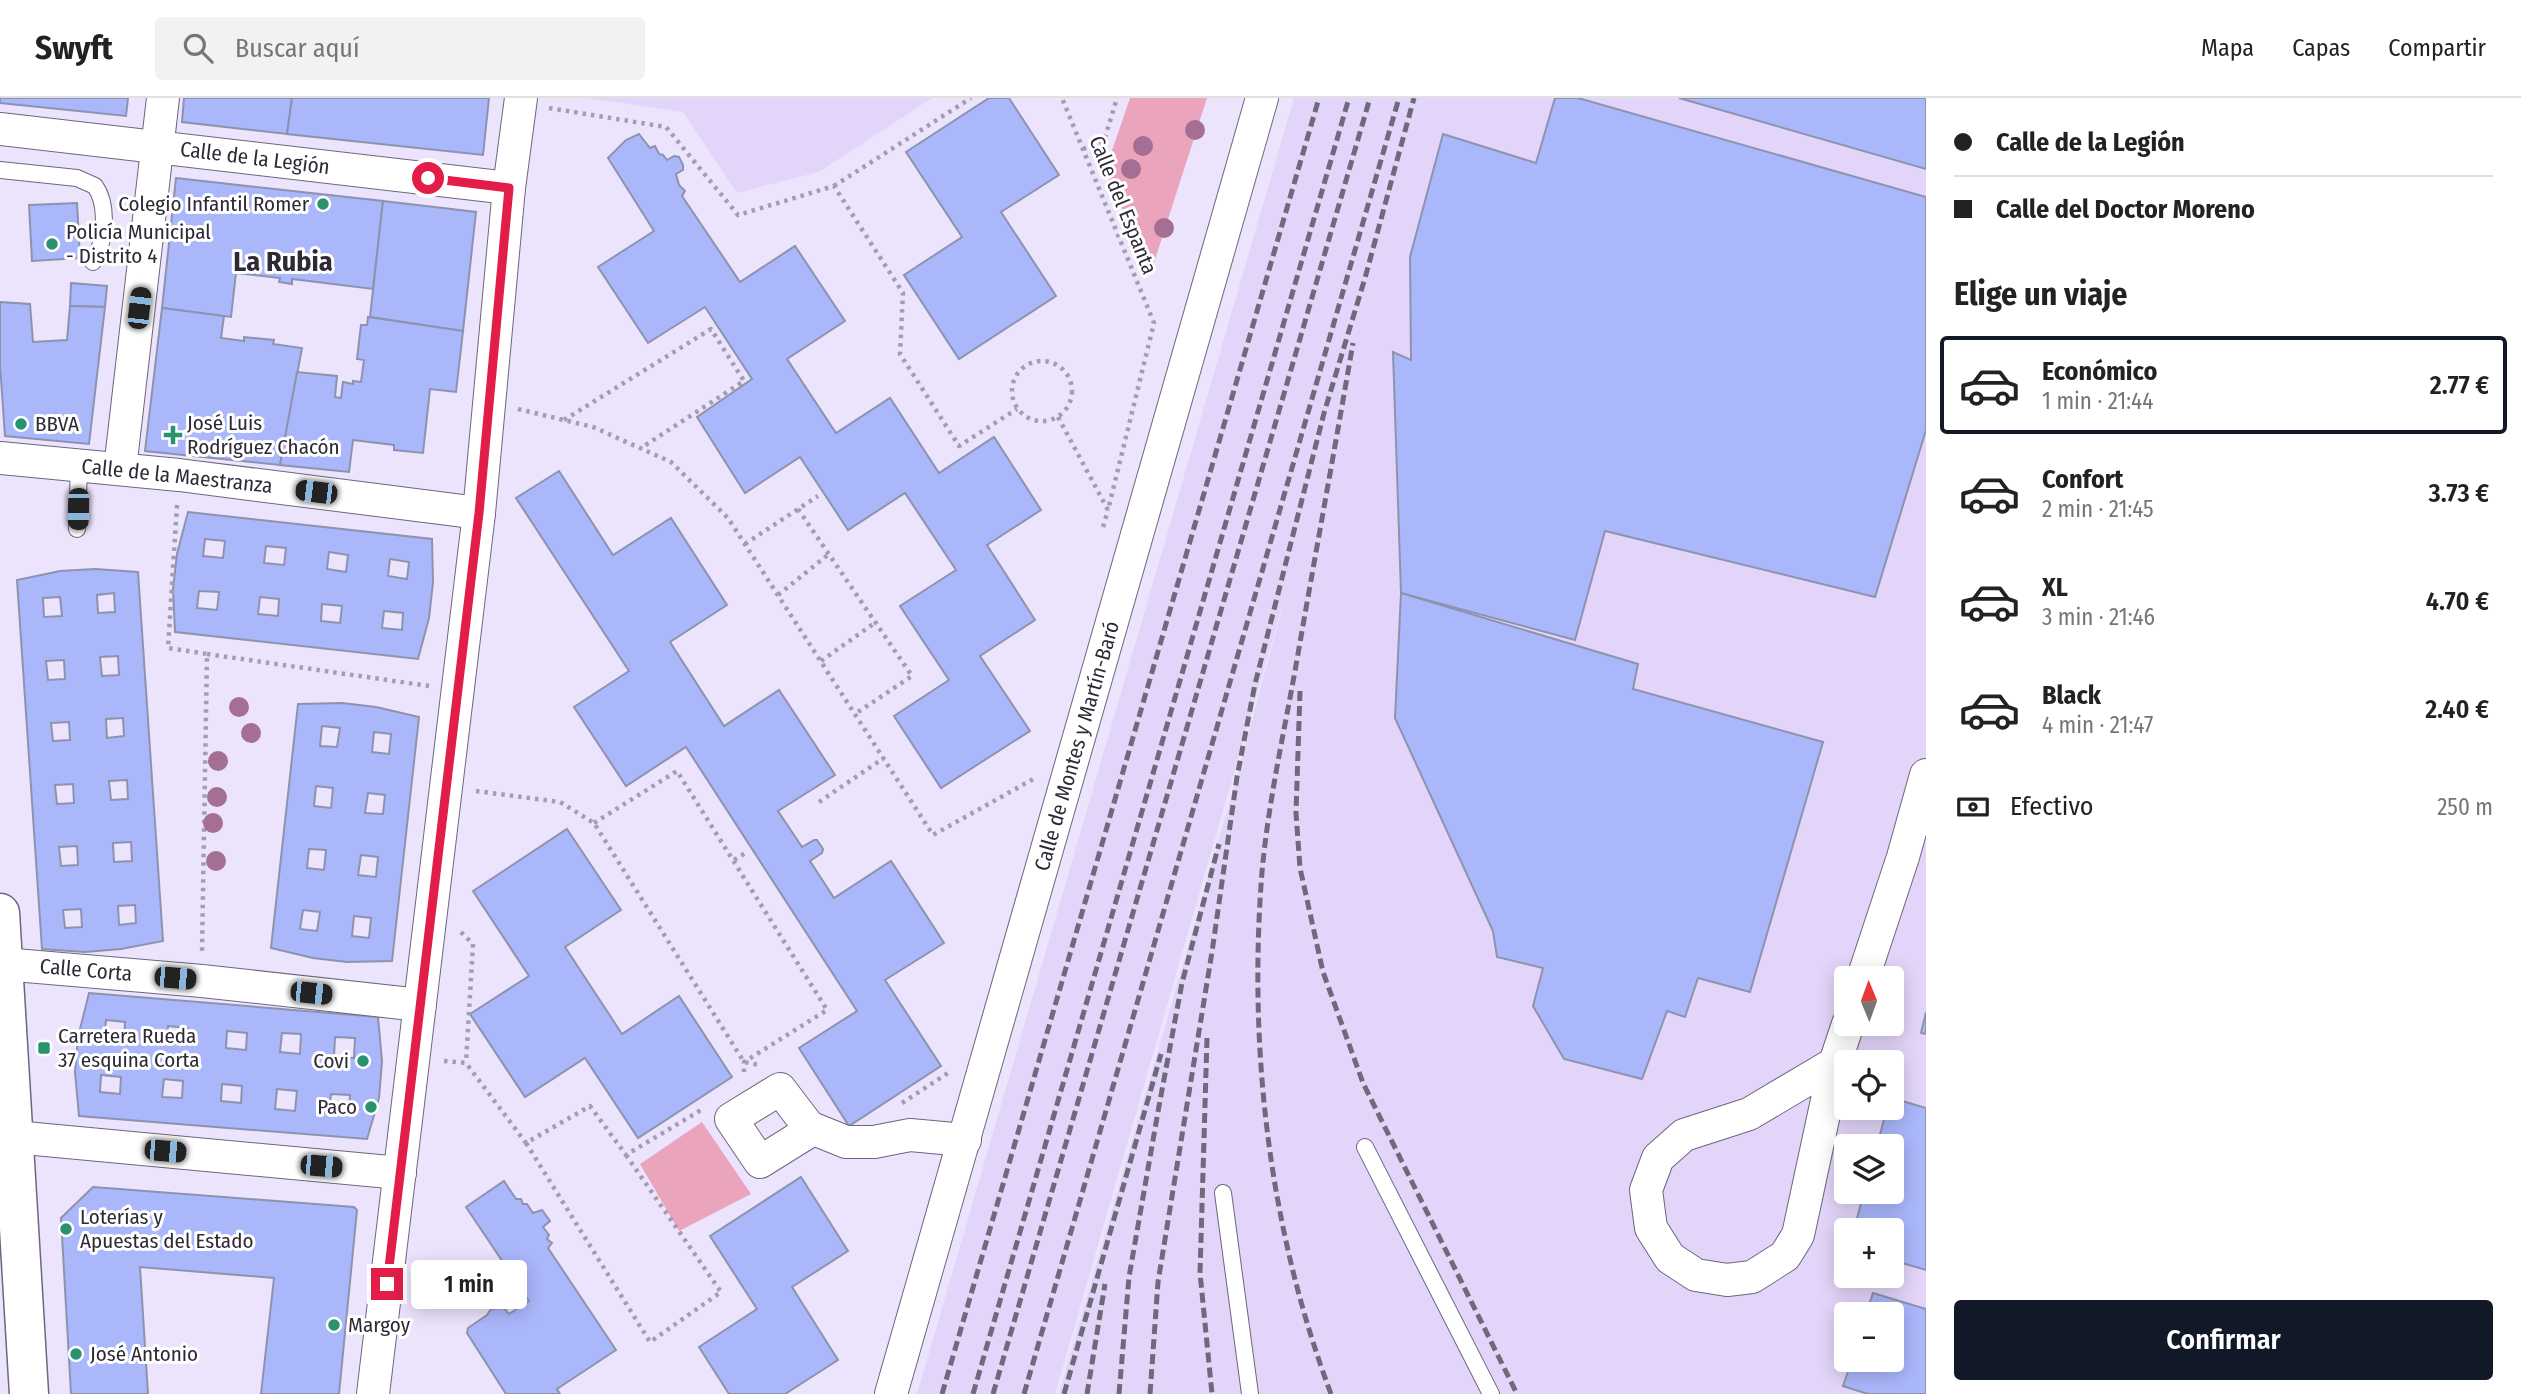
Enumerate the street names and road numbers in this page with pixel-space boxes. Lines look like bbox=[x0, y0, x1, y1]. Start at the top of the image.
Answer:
street label: Calle del Espanta bbox=[1083, 132, 1163, 278]
street label: Calle de la Legión bbox=[179, 136, 331, 180]
street label: Calle de la Maestranza bbox=[80, 453, 274, 499]
street label: Calle de Montes y Martín-Baró bbox=[1029, 618, 1125, 874]
street label: Calle Corta bbox=[39, 953, 133, 987]

